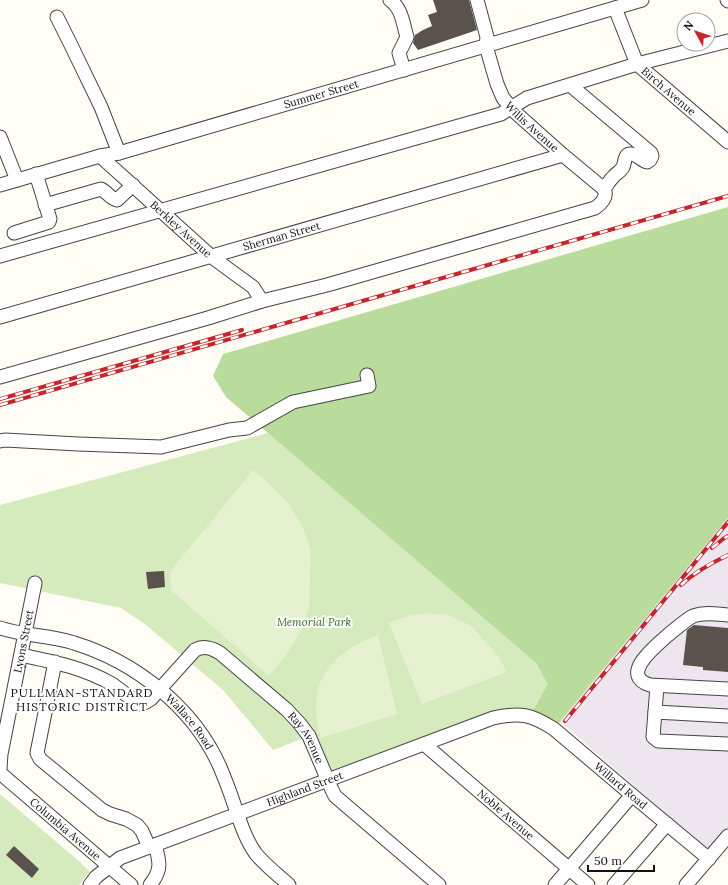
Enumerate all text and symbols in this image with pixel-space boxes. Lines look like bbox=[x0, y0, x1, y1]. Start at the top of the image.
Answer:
north arrow bbox=[676, 12, 716, 52]
text: N bbox=[680, 17, 697, 33]
street label: Birch Avenue bbox=[639, 64, 699, 118]
street label: Summer Street bbox=[282, 76, 361, 111]
street label: Willis Avenue bbox=[502, 98, 562, 155]
street label: Berkley Avenue bbox=[147, 198, 215, 260]
street label: Sherman Street bbox=[241, 218, 323, 254]
street label: Lyons Street bbox=[10, 608, 37, 674]
park label: Memorial Park bbox=[277, 615, 351, 629]
district label: PULLMAN-STANDARD HISTORIC DISTRICT bbox=[11, 685, 154, 714]
street label: Wallace Road bbox=[163, 691, 217, 753]
street label: Ray Avenue bbox=[285, 709, 327, 766]
street label: Willard Road bbox=[591, 759, 651, 812]
street label: Highland Street bbox=[265, 768, 346, 809]
street label: Noble Avenue bbox=[475, 786, 537, 843]
street label: Columbia Avenue bbox=[27, 795, 104, 863]
scale bar bbox=[588, 847, 654, 873]
text: 50 m bbox=[594, 853, 622, 868]

